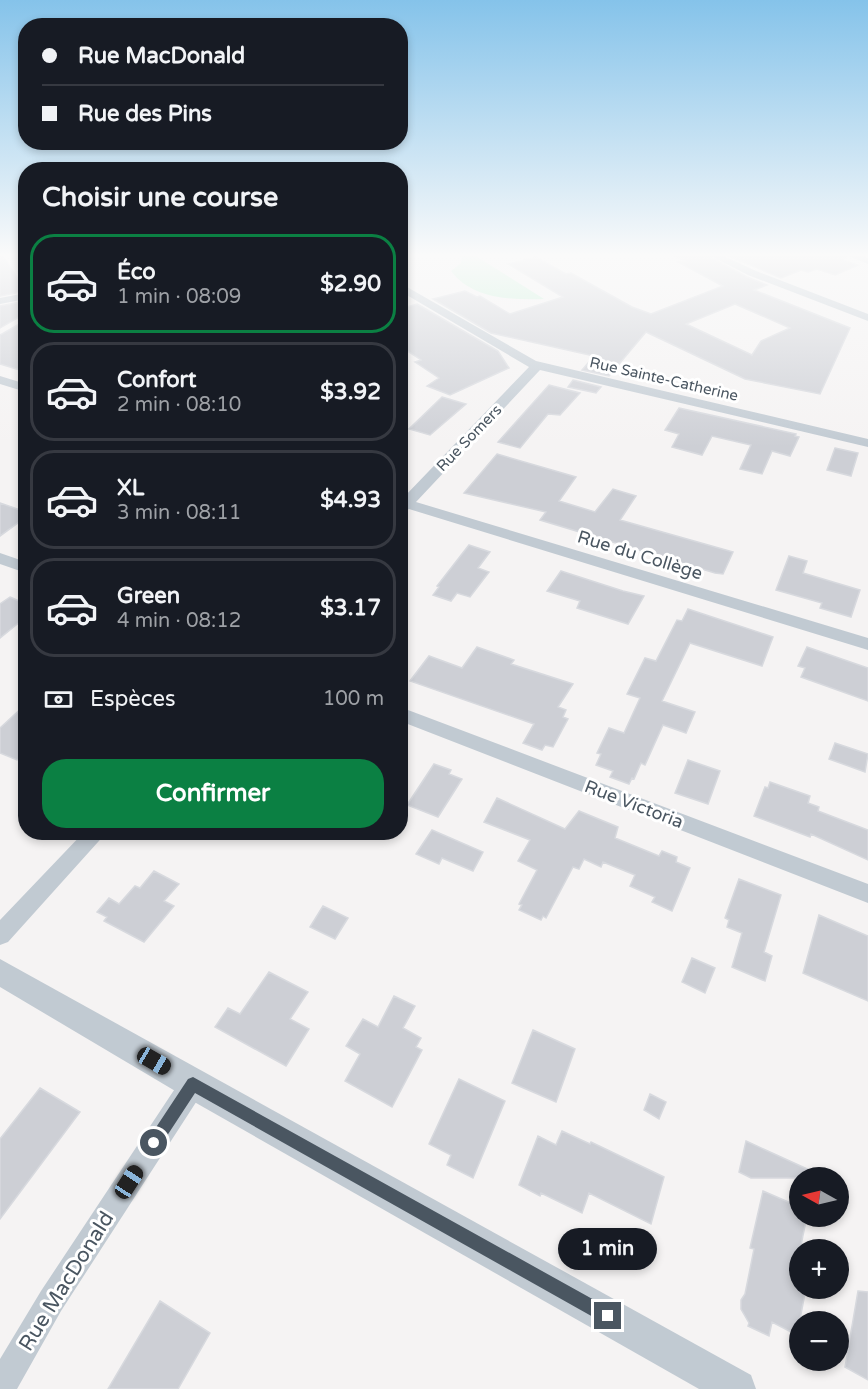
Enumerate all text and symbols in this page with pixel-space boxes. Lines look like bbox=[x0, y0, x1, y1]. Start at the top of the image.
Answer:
text: Rue MacDonald bbox=[78, 43, 245, 69]
text: Rue des Pins bbox=[78, 101, 212, 127]
text: Choisir une course bbox=[42, 181, 278, 214]
icon: car bbox=[45, 257, 99, 311]
text: Éco bbox=[117, 259, 156, 285]
text: $2.90 bbox=[320, 271, 381, 297]
text: 1 min · 08:09 bbox=[117, 285, 241, 309]
street label: Rue Sainte-Catherine bbox=[588, 353, 740, 405]
icon: car bbox=[45, 365, 99, 419]
text: Confort bbox=[117, 367, 196, 393]
text: $3.92 bbox=[320, 379, 381, 405]
text: 2 min · 08:10 bbox=[117, 393, 241, 417]
street label: Rue Somers bbox=[433, 401, 505, 475]
icon: car bbox=[45, 473, 99, 527]
text: XL bbox=[117, 475, 144, 501]
text: $4.93 bbox=[320, 487, 381, 513]
text: 3 min · 08:11 bbox=[117, 501, 241, 525]
street label: Rue du Collège bbox=[575, 526, 705, 584]
icon: car bbox=[45, 581, 99, 635]
text: Green bbox=[117, 583, 180, 609]
text: $3.17 bbox=[320, 595, 381, 621]
text: 4 min · 08:12 bbox=[117, 609, 241, 633]
icon: cash bbox=[42, 683, 75, 716]
text: Espèces bbox=[90, 686, 175, 712]
text: 100 m bbox=[323, 687, 384, 711]
button: Confirmer bbox=[42, 759, 384, 828]
street label: Rue Victoria bbox=[581, 775, 687, 833]
car bbox=[134, 1044, 174, 1078]
route start bbox=[140, 1129, 167, 1156]
car bbox=[112, 1162, 146, 1202]
north arrow bbox=[789, 1167, 849, 1227]
map controls bbox=[789, 1167, 849, 1371]
street label: Rue MacDonald bbox=[14, 1207, 119, 1356]
callout: 1 min bbox=[558, 1229, 658, 1271]
text: 1 min bbox=[581, 1237, 634, 1261]
button: + bbox=[789, 1239, 849, 1299]
route end bbox=[594, 1302, 621, 1329]
button: − bbox=[789, 1311, 849, 1371]

